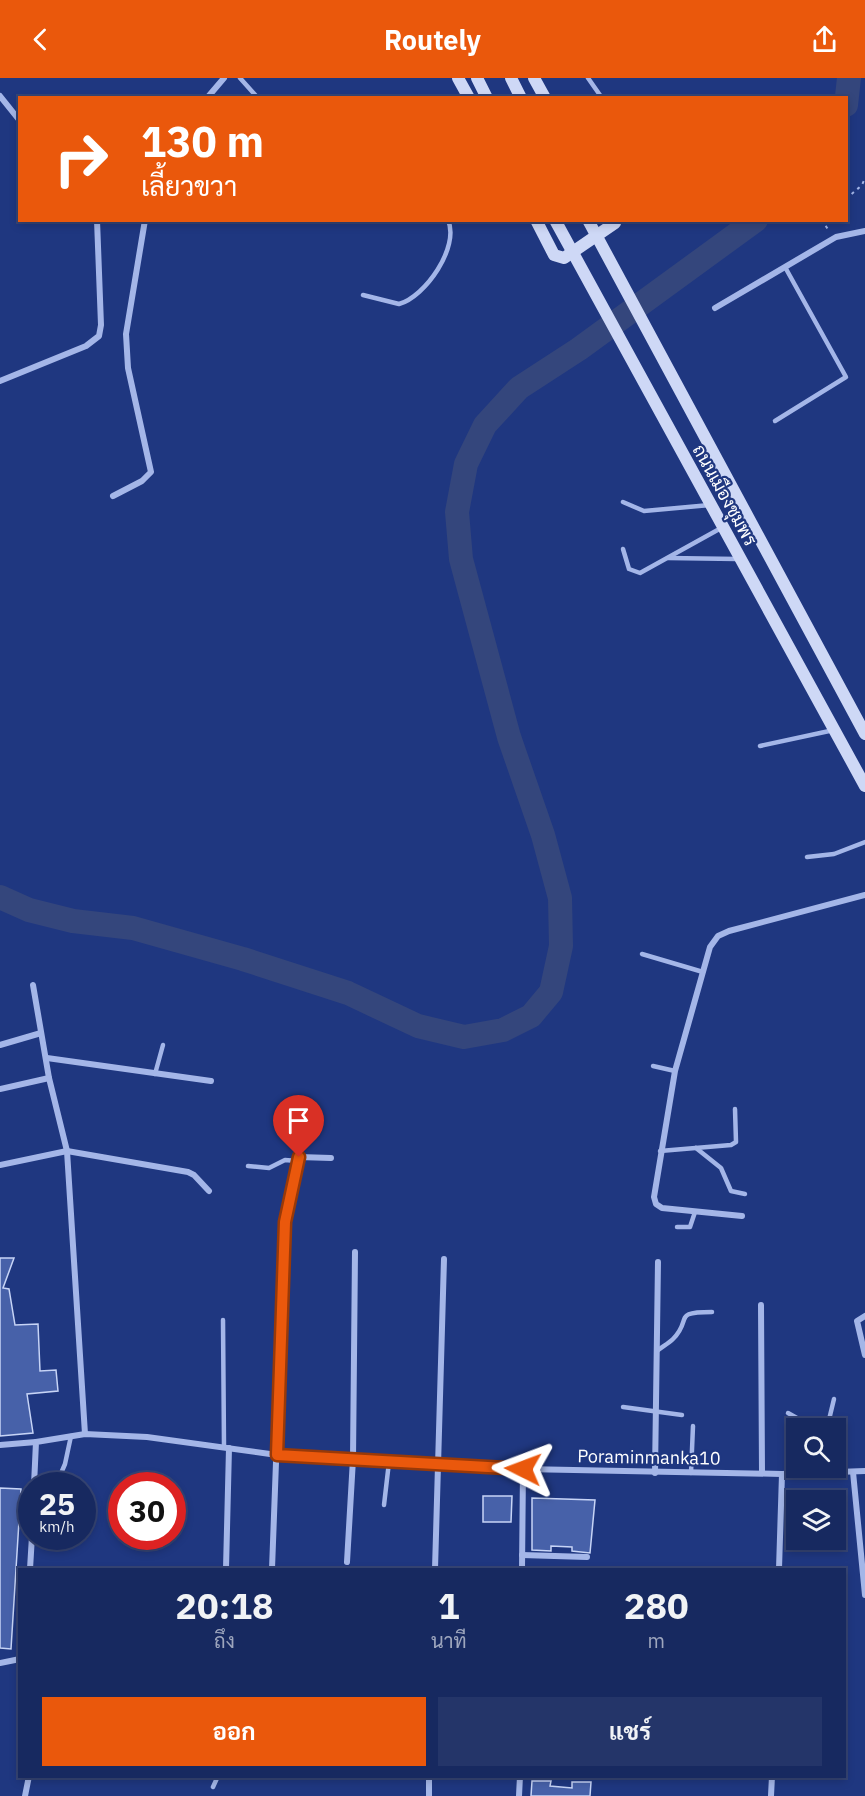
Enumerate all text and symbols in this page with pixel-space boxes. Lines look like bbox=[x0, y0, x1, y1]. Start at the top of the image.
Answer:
text: Routely bbox=[384, 22, 481, 57]
icon: back bbox=[24, 23, 57, 56]
icon: share bbox=[808, 23, 841, 56]
text: 130 m bbox=[141, 114, 264, 169]
icon: right bbox=[42, 120, 120, 198]
text: เลี้ยวขวา bbox=[141, 168, 237, 203]
street label: ถนนเมืองชุมพร bbox=[687, 440, 762, 550]
pin bbox=[273, 1095, 324, 1157]
icon: arrive bbox=[282, 1104, 315, 1137]
map controls bbox=[786, 1418, 846, 1550]
button: search bbox=[786, 1418, 846, 1478]
position arrow bbox=[491, 1437, 555, 1501]
street label: Poraminmanka10 bbox=[577, 1444, 721, 1470]
speed limit sign: 30 bbox=[108, 1472, 186, 1550]
text: 25 bbox=[39, 1484, 75, 1523]
button: layers bbox=[786, 1490, 846, 1550]
text: km/h bbox=[39, 1517, 75, 1536]
text: 20:18 bbox=[175, 1582, 274, 1629]
text: 1 bbox=[438, 1582, 460, 1629]
text: 280 bbox=[624, 1582, 689, 1629]
text: ถึง bbox=[214, 1627, 235, 1654]
text: นาที bbox=[431, 1627, 467, 1654]
text: m bbox=[648, 1627, 665, 1654]
button: ออก bbox=[42, 1697, 426, 1766]
button: แชร์ bbox=[438, 1697, 822, 1766]

